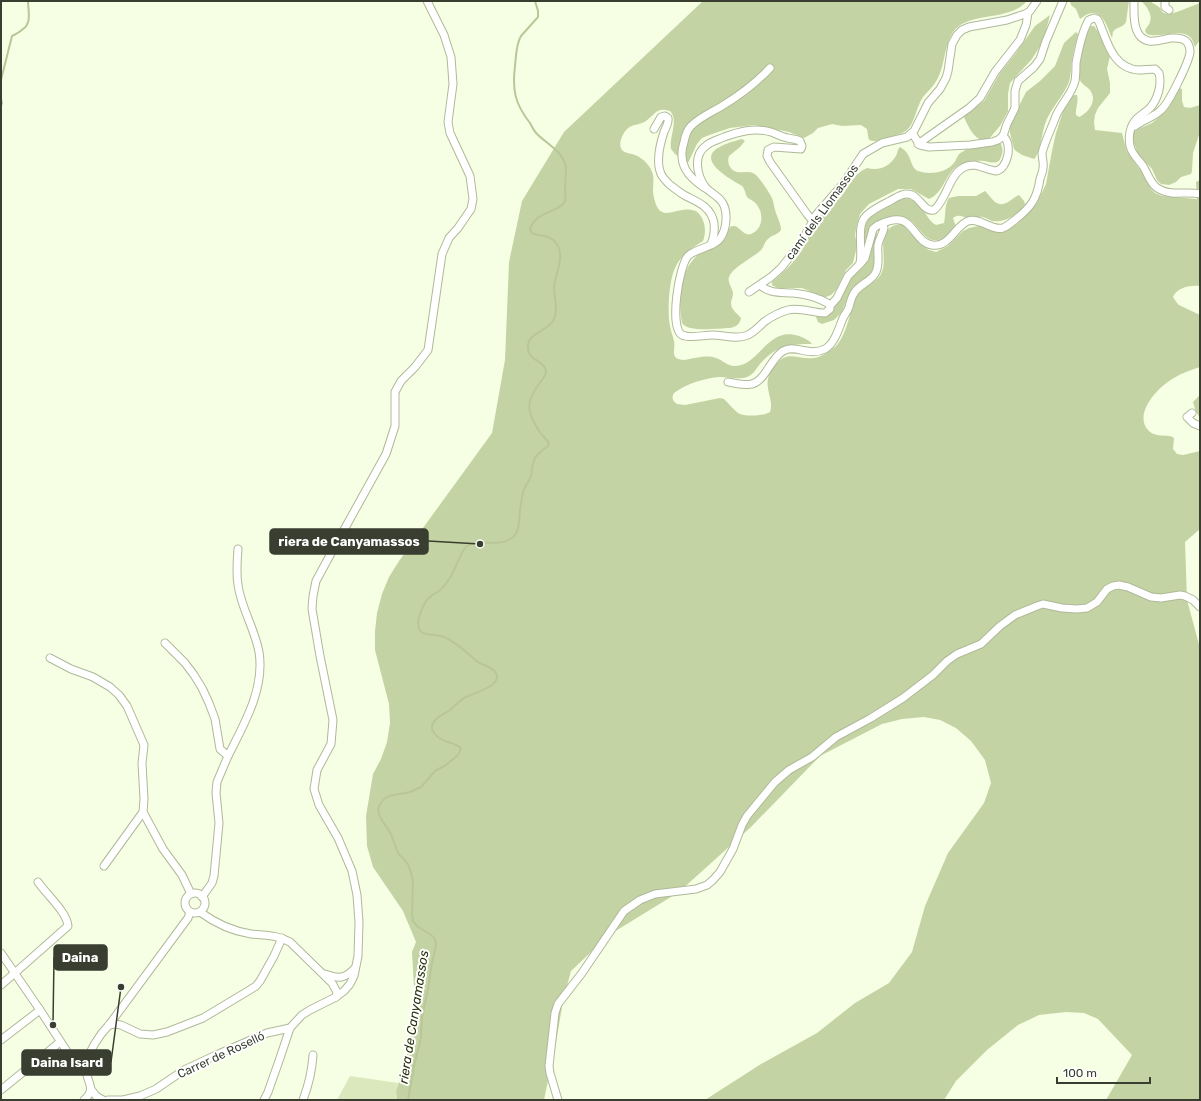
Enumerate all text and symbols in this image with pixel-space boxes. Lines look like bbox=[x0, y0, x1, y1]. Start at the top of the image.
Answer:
street label: camí dels Llomassos bbox=[783, 161, 861, 263]
callout: riera de Canyamassos bbox=[270, 529, 428, 554]
text: riera de Canyamassos bbox=[278, 534, 420, 549]
callout: Daina bbox=[54, 945, 107, 970]
water label: riera de Canyamassos bbox=[396, 949, 431, 1085]
text: Daina bbox=[62, 950, 98, 965]
street label: Carrer de Roselló bbox=[175, 1029, 267, 1081]
callout: Daina Isard bbox=[22, 1050, 111, 1075]
text: Daina Isard bbox=[31, 1055, 103, 1070]
scale bar bbox=[1057, 1059, 1150, 1085]
text: 100 m bbox=[1063, 1066, 1097, 1080]

